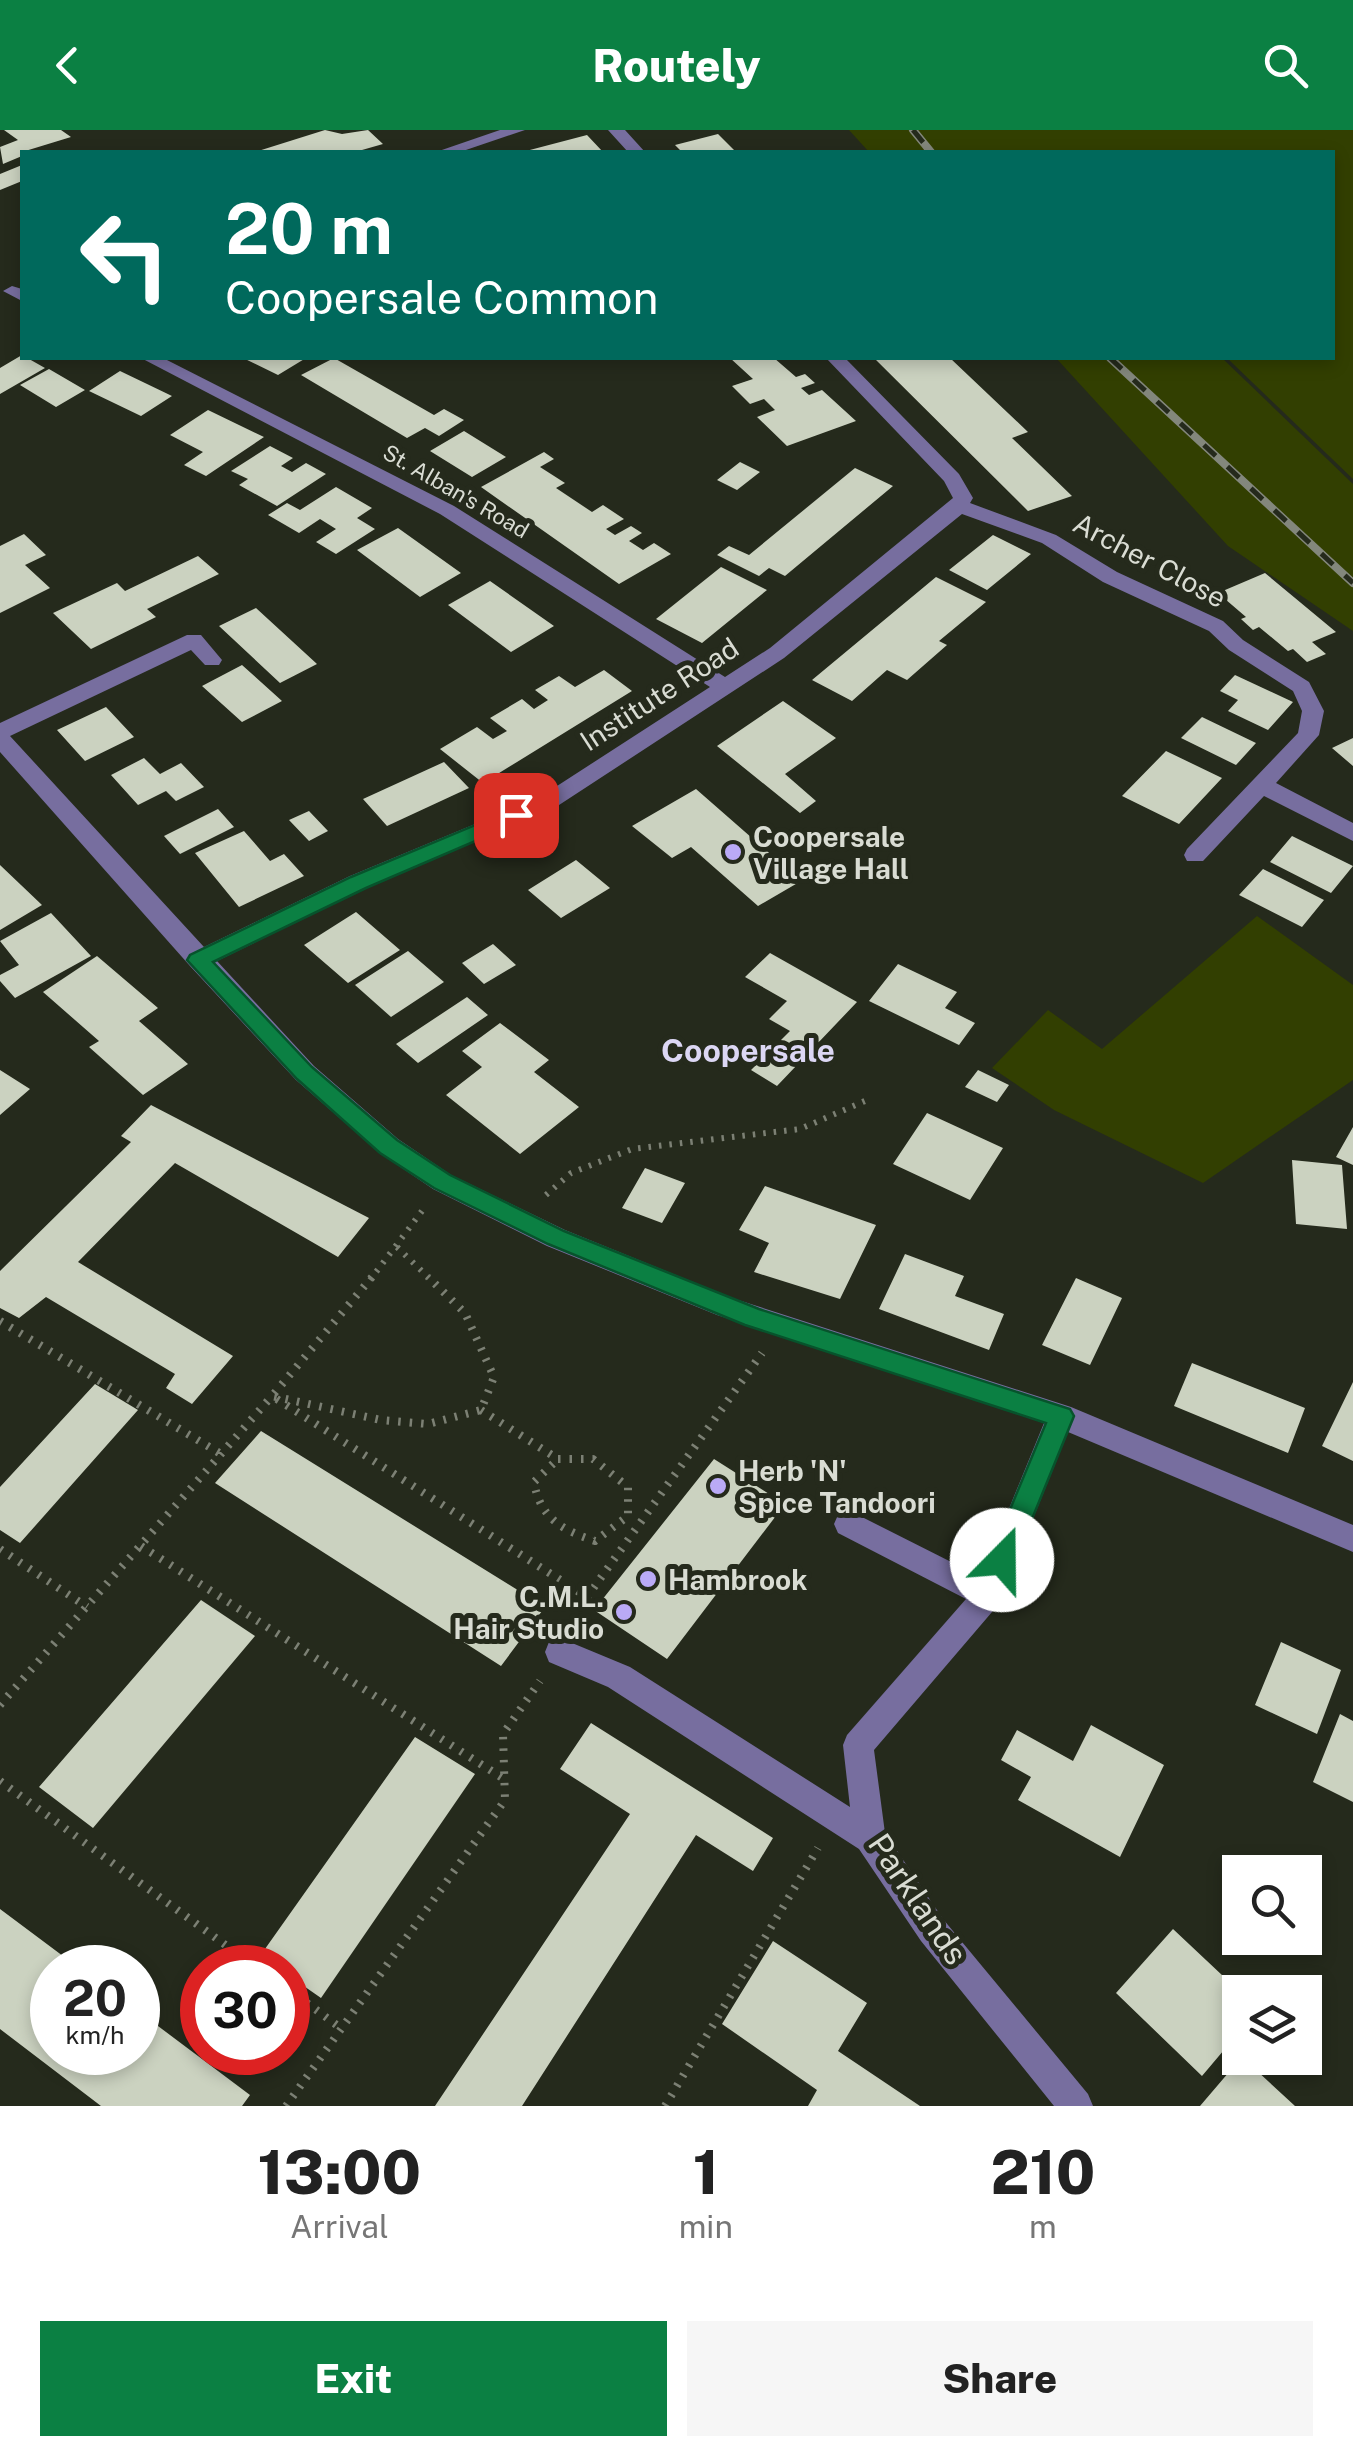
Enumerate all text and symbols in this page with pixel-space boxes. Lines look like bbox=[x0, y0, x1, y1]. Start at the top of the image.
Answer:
icon: back bbox=[40, 38, 95, 93]
icon: search bbox=[1258, 38, 1313, 93]
text: Routely bbox=[592, 39, 761, 92]
text: 20 m bbox=[225, 187, 393, 270]
icon: left bbox=[60, 190, 190, 320]
text: Coopersale Common bbox=[225, 271, 659, 324]
street label: St. Alban's Road bbox=[378, 439, 534, 543]
street label: Archer Close bbox=[1068, 506, 1232, 614]
street label: Institute Road bbox=[574, 631, 744, 757]
pin bbox=[474, 773, 559, 858]
icon: arrive bbox=[489, 788, 544, 843]
place label: Coopersale Village Hall bbox=[753, 820, 909, 885]
marker: Coopersale Village Hall bbox=[722, 841, 744, 863]
district label: Coopersale bbox=[661, 1032, 835, 1069]
place label: Herb 'N' Spice Tandoori bbox=[738, 1454, 936, 1519]
marker: Herb 'N' Spice Tandoori bbox=[707, 1475, 729, 1497]
position arrow bbox=[950, 1508, 1054, 1612]
place label: Hambrook bbox=[668, 1563, 807, 1596]
marker: Hambrook bbox=[637, 1568, 659, 1590]
place label: C.M.L. Hair Studio bbox=[453, 1580, 604, 1645]
marker: C.M.L. Hair Studio bbox=[613, 1601, 635, 1623]
street label: Parklands bbox=[861, 1827, 975, 1971]
map controls bbox=[1222, 1855, 1322, 2075]
button: search bbox=[1222, 1855, 1322, 1955]
speed limit sign: 30 bbox=[180, 1945, 310, 2075]
text: 20 bbox=[63, 1968, 127, 2027]
button: layers bbox=[1222, 1975, 1322, 2075]
text: km/h bbox=[66, 2020, 124, 2050]
text: 13:00 bbox=[258, 2137, 421, 2208]
text: 1 bbox=[693, 2137, 719, 2208]
text: 210 bbox=[990, 2137, 1095, 2208]
text: Arrival bbox=[290, 2208, 389, 2245]
text: min bbox=[679, 2208, 733, 2245]
text: m bbox=[1029, 2208, 1057, 2245]
button: Exit bbox=[40, 2321, 667, 2436]
button: Share bbox=[687, 2321, 1313, 2436]

